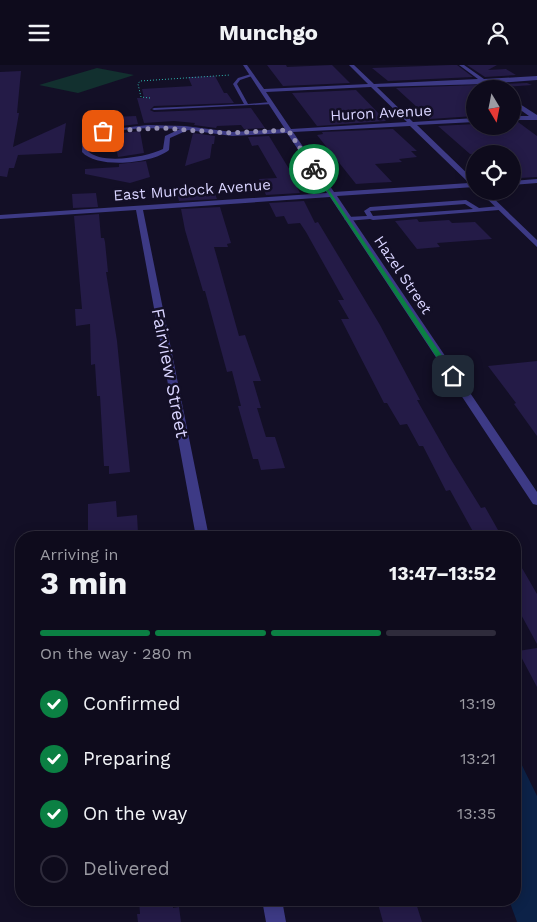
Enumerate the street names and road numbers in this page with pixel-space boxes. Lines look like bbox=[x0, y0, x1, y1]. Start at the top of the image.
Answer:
street label: Huron Avenue bbox=[330, 101, 432, 125]
street label: East Murdock Avenue bbox=[113, 176, 271, 204]
street label: Hazel Street bbox=[370, 233, 436, 318]
street label: Fairview Street bbox=[148, 306, 193, 440]

